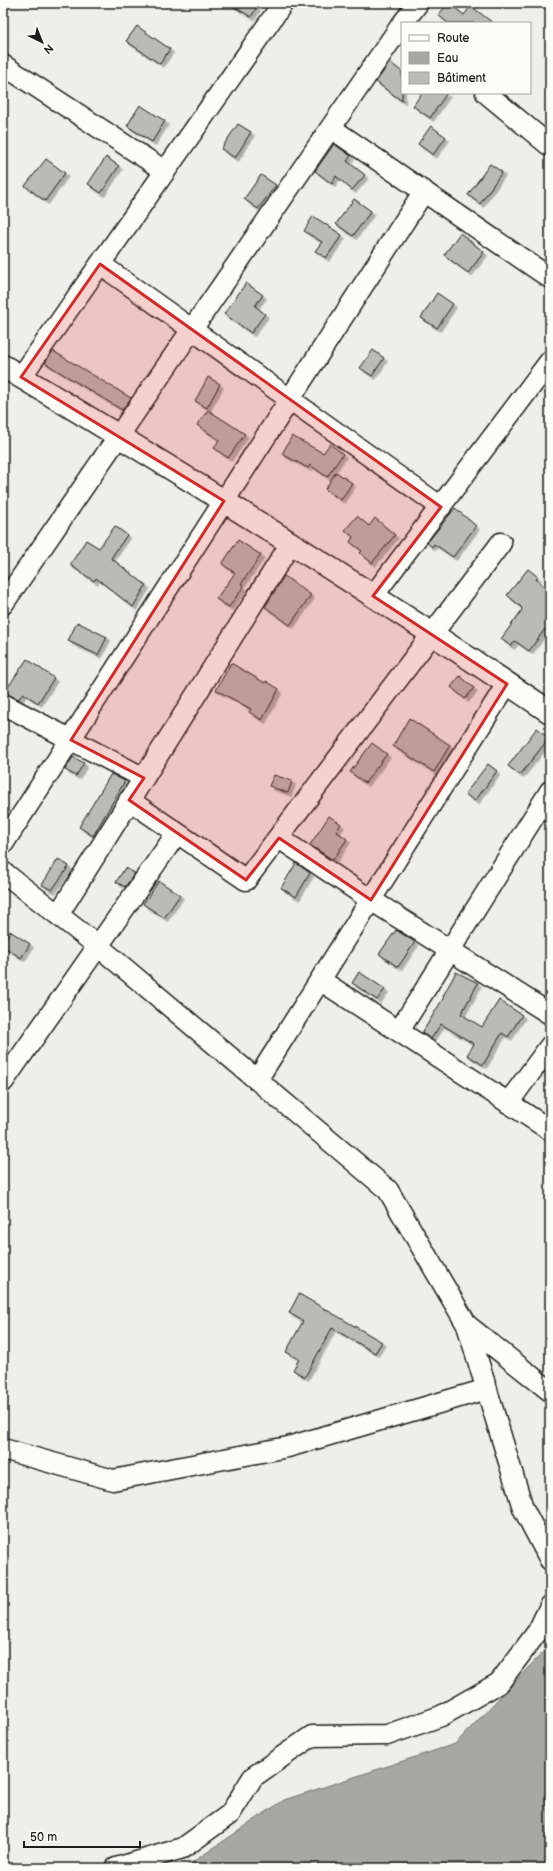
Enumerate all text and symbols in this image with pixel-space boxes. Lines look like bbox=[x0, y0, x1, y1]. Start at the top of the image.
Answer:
north arrow bbox=[22, 22, 62, 62]
legend bbox=[401, 22, 531, 94]
text: Route bbox=[437, 31, 469, 46]
text: N bbox=[41, 41, 56, 57]
text: Eau bbox=[437, 51, 458, 66]
text: Bâtiment bbox=[437, 71, 486, 86]
scale bar bbox=[24, 1823, 140, 1849]
text: 50 m bbox=[30, 1830, 57, 1845]

